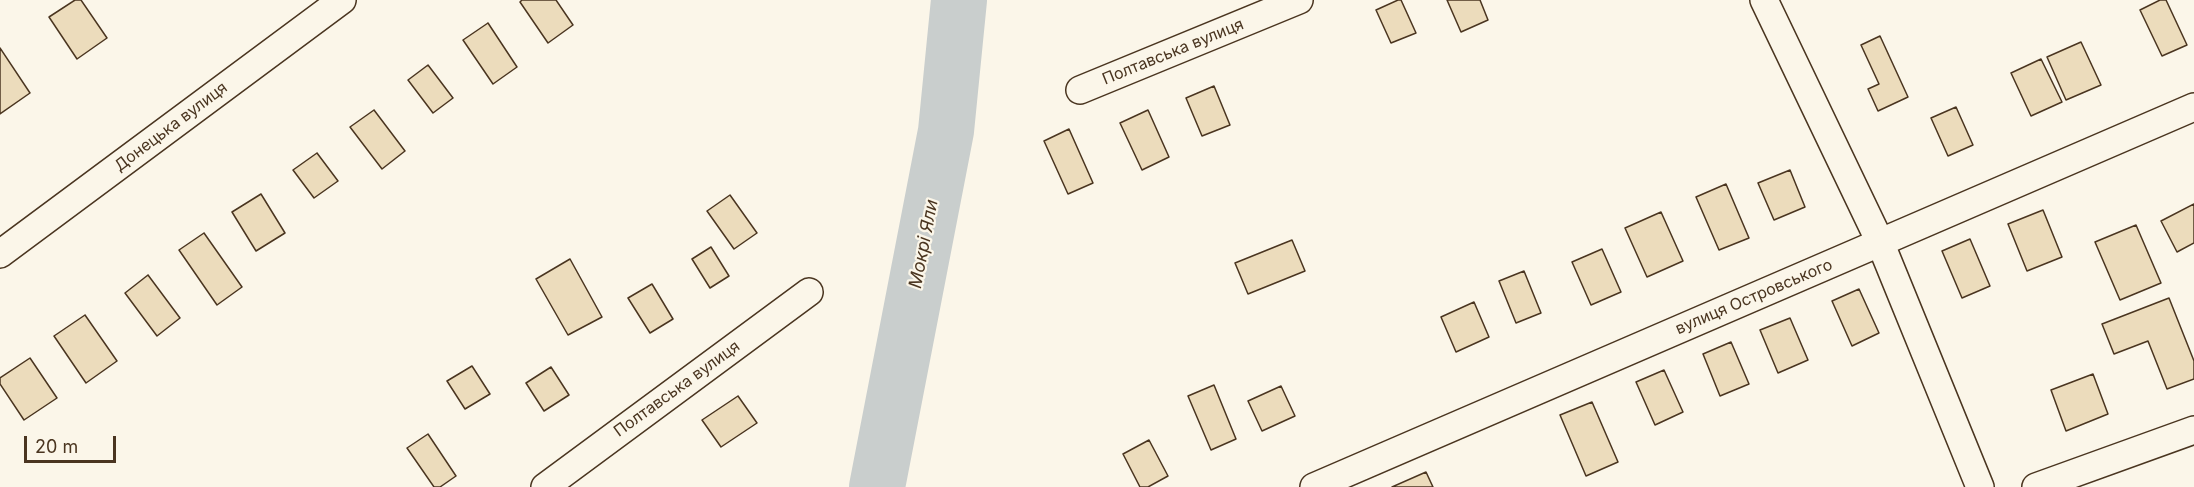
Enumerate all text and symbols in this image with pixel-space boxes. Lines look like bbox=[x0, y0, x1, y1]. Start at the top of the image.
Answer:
street label: Полтавська вулиця bbox=[1099, 15, 1247, 89]
street label: Донецька вулиця bbox=[111, 78, 231, 176]
water label: Мокрі Яли bbox=[905, 198, 943, 290]
street label: вулиця Островського bbox=[1673, 255, 1835, 339]
street label: Полтавська вулиця bbox=[610, 337, 744, 441]
scale bar bbox=[27, 424, 118, 462]
text: 20 m bbox=[35, 436, 78, 457]

